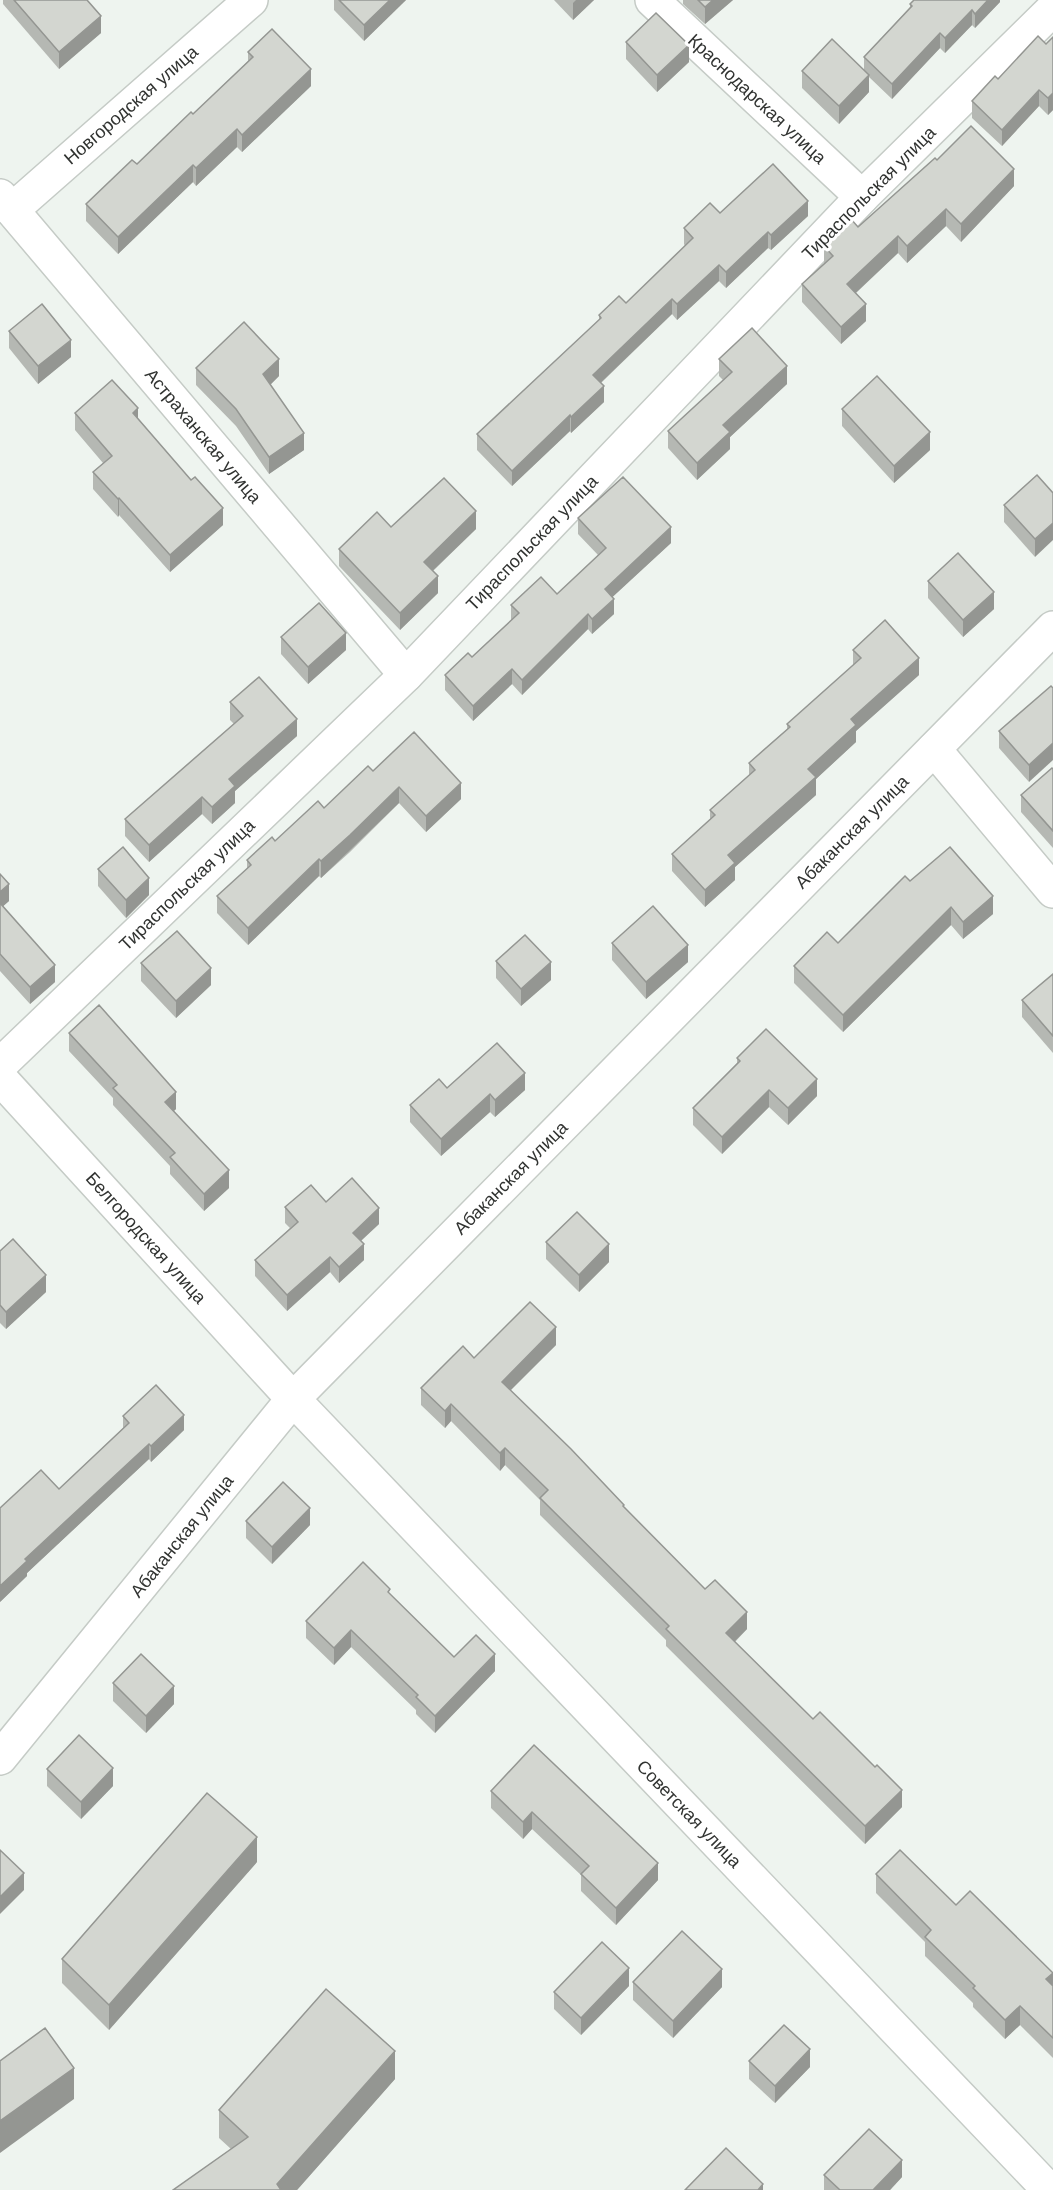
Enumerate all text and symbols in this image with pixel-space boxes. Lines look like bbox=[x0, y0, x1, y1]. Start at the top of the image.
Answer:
street label: Краснодарская улица bbox=[684, 30, 831, 169]
street label: Новгородская улица bbox=[60, 41, 203, 168]
street label: Тираспольская улица bbox=[798, 122, 940, 264]
street label: Астраханская улица bbox=[141, 365, 266, 508]
street label: Тираспольская улица bbox=[462, 471, 602, 615]
street label: Абаканская улица bbox=[791, 771, 913, 893]
street label: Тираспольская улица bbox=[115, 815, 259, 955]
street label: Абаканская улица bbox=[450, 1117, 572, 1239]
street label: Белгородская улица bbox=[82, 1168, 211, 1308]
street label: Абаканская улица bbox=[127, 1470, 238, 1601]
street label: Советская улица bbox=[633, 1756, 746, 1872]

